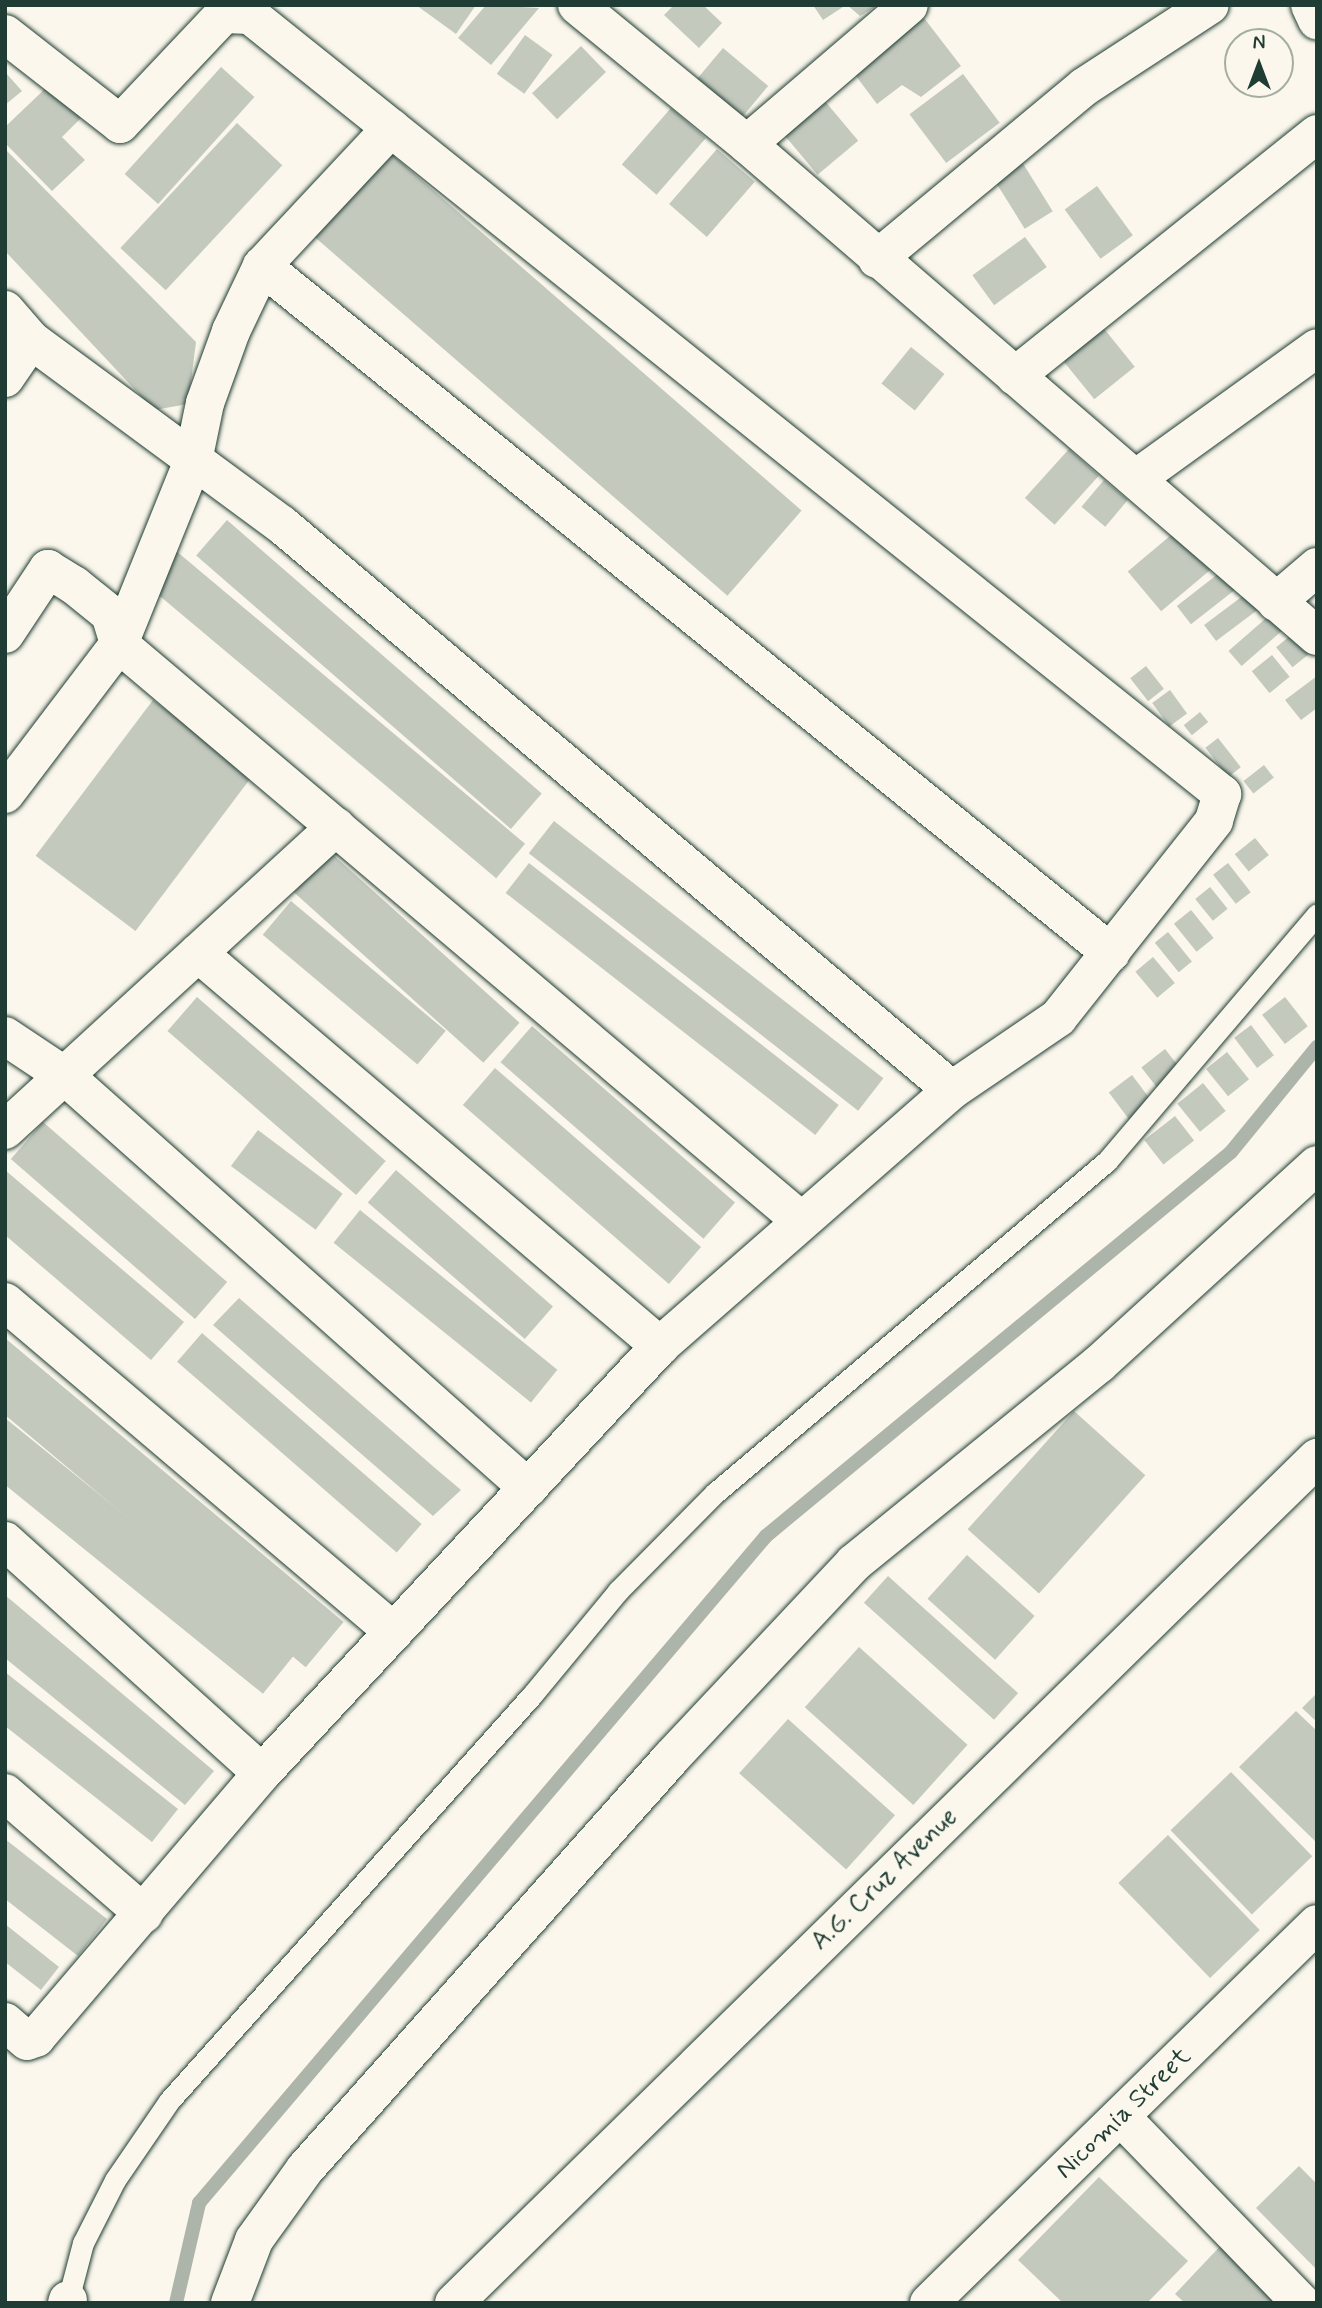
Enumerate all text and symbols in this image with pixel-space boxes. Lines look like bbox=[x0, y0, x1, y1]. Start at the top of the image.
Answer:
north arrow bbox=[1224, 28, 1294, 98]
text: N bbox=[1253, 31, 1265, 56]
street label: A.G. Cruz Avenue bbox=[804, 1801, 966, 1959]
street label: Nicomia Street bbox=[1050, 2042, 1198, 2186]

